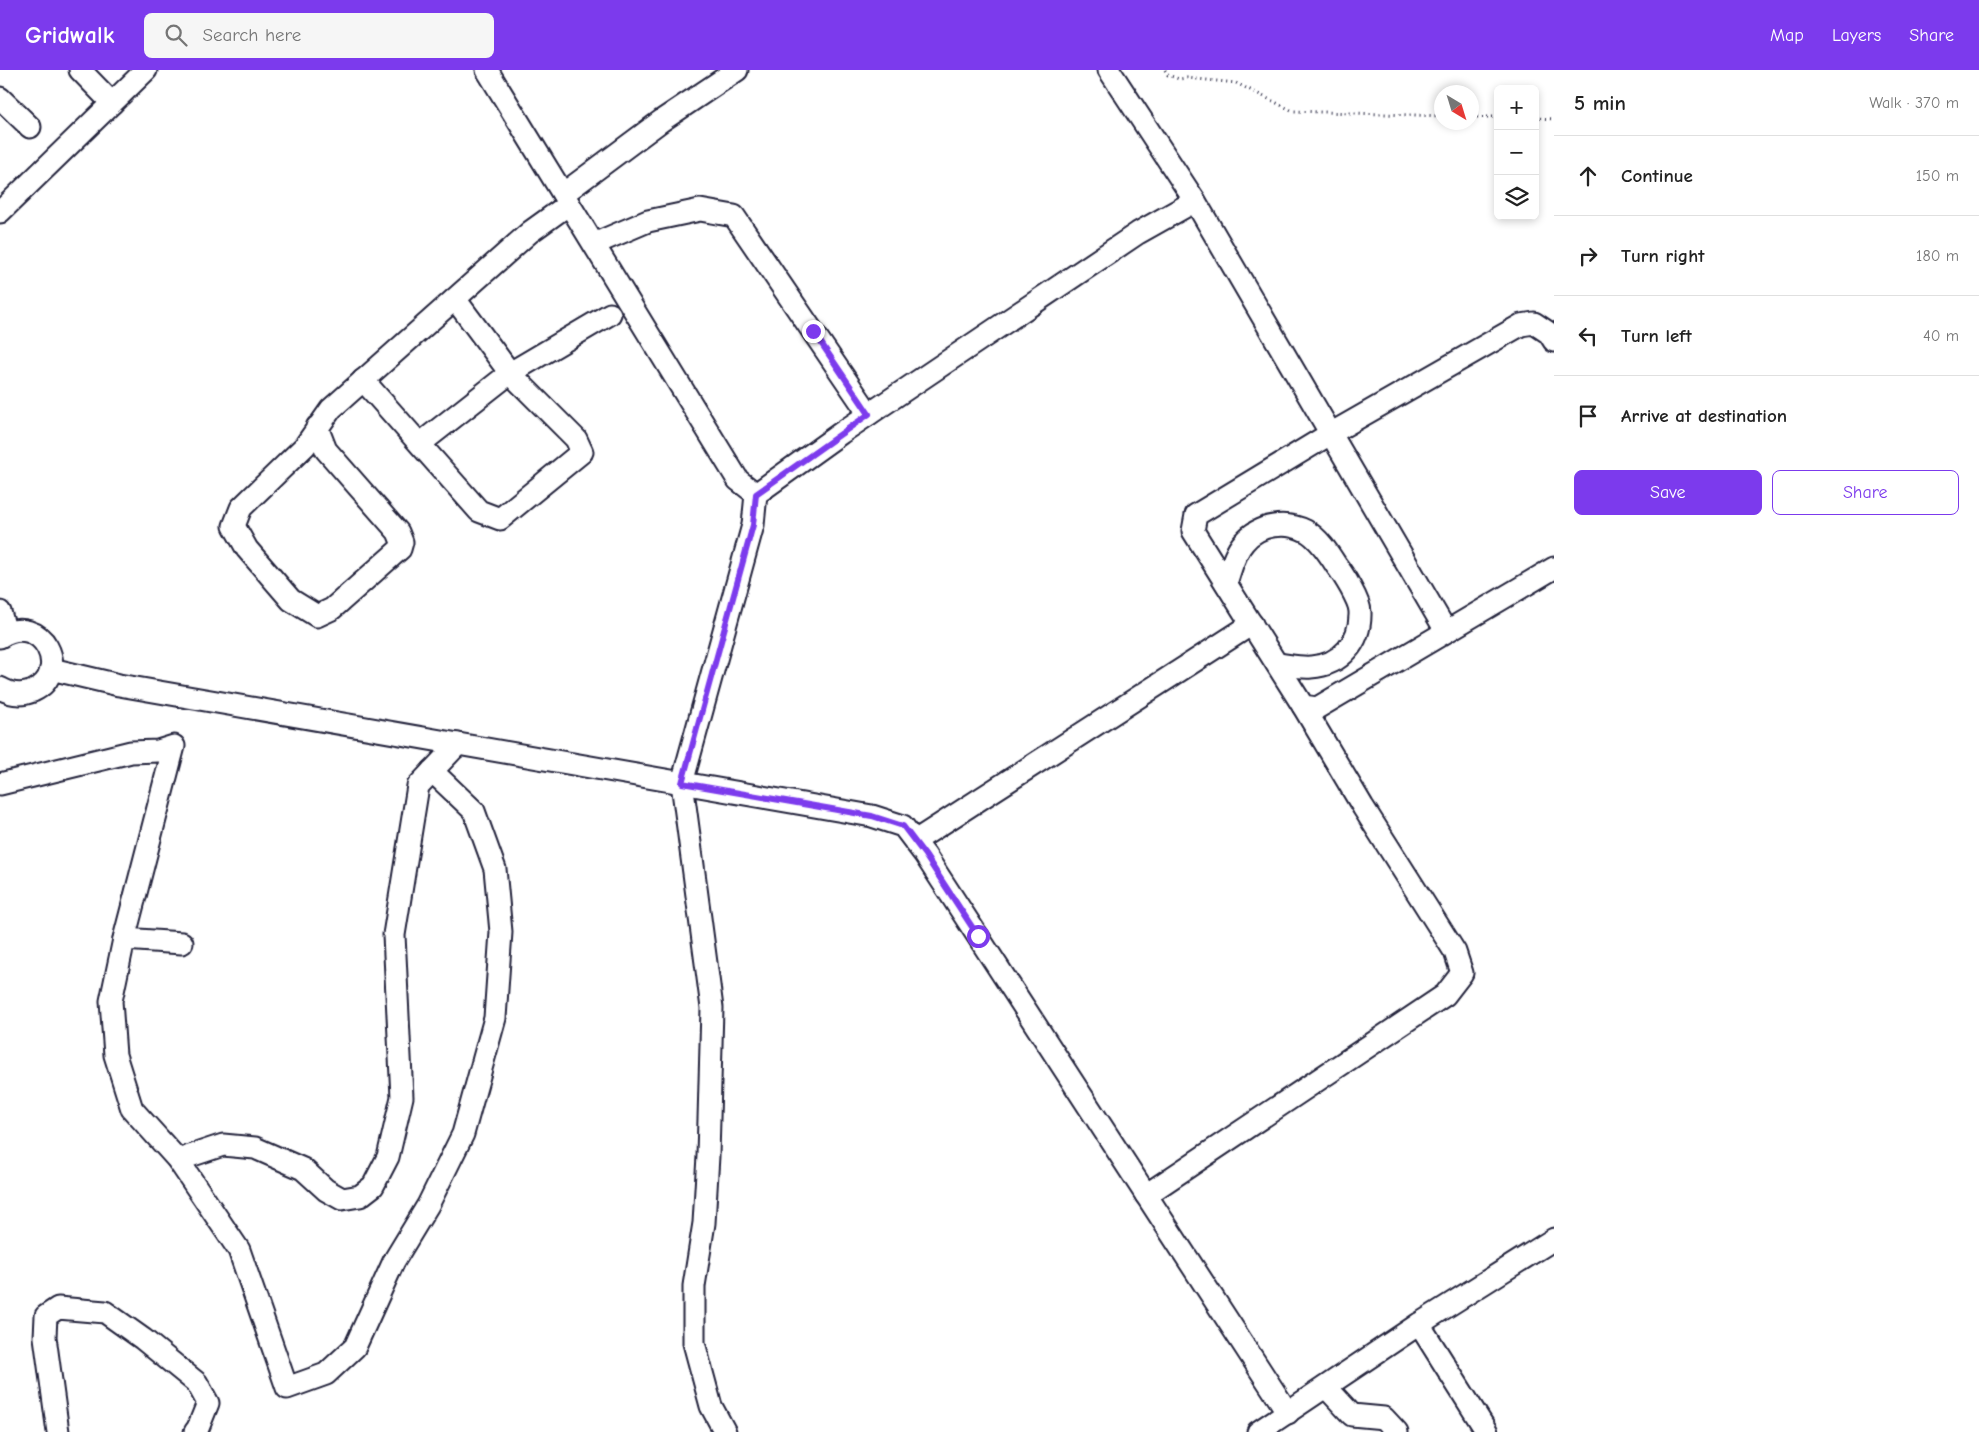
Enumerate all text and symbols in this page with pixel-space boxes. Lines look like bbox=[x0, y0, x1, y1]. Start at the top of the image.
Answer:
search box bbox=[144, 13, 494, 58]
text: Gridwalk bbox=[25, 21, 114, 49]
icon: search bbox=[162, 21, 190, 49]
text: Search here bbox=[202, 24, 301, 46]
text: Map bbox=[1770, 25, 1804, 46]
text: Layers bbox=[1832, 25, 1881, 46]
text: Share bbox=[1909, 25, 1954, 46]
north arrow bbox=[1434, 85, 1479, 130]
map controls bbox=[1494, 85, 1539, 220]
button: + bbox=[1494, 85, 1539, 130]
text: 5 min bbox=[1574, 91, 1626, 115]
text: Walk · 370 m bbox=[1869, 94, 1959, 112]
button: − bbox=[1494, 130, 1539, 175]
icon: ahead bbox=[1574, 162, 1602, 190]
text: Continue bbox=[1621, 165, 1693, 187]
text: 150 m bbox=[1916, 167, 1959, 185]
button: layers bbox=[1494, 175, 1539, 220]
icon: right bbox=[1574, 242, 1602, 270]
text: Turn right bbox=[1621, 245, 1705, 267]
text: 180 m bbox=[1916, 247, 1959, 265]
route end bbox=[802, 320, 825, 343]
icon: left bbox=[1574, 322, 1602, 350]
text: Turn left bbox=[1621, 325, 1692, 347]
text: 40 m bbox=[1923, 327, 1959, 345]
icon: arrive bbox=[1574, 402, 1602, 430]
text: Arrive at destination bbox=[1621, 405, 1787, 427]
button: Save bbox=[1574, 470, 1762, 515]
button: Share bbox=[1772, 470, 1959, 515]
route start bbox=[967, 925, 990, 948]

